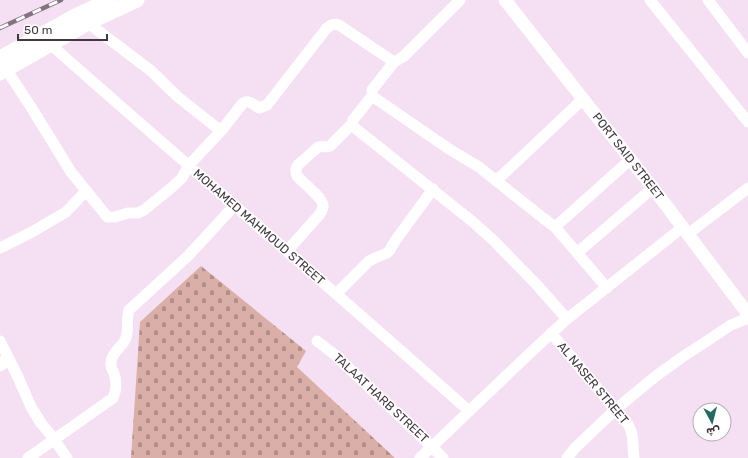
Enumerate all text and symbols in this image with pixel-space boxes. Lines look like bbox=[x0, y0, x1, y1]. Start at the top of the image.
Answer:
scale bar bbox=[18, 16, 107, 42]
text: 50 m bbox=[24, 23, 52, 37]
street label: PORT SAID STREET bbox=[590, 110, 667, 203]
street label: MOHAMED MAHMOUD STREET bbox=[190, 166, 328, 288]
street label: AL NASER STREET bbox=[555, 339, 631, 427]
street label: TALAAT HARB STREET bbox=[331, 350, 431, 446]
north arrow bbox=[692, 402, 732, 442]
text: ش bbox=[705, 424, 721, 439]

